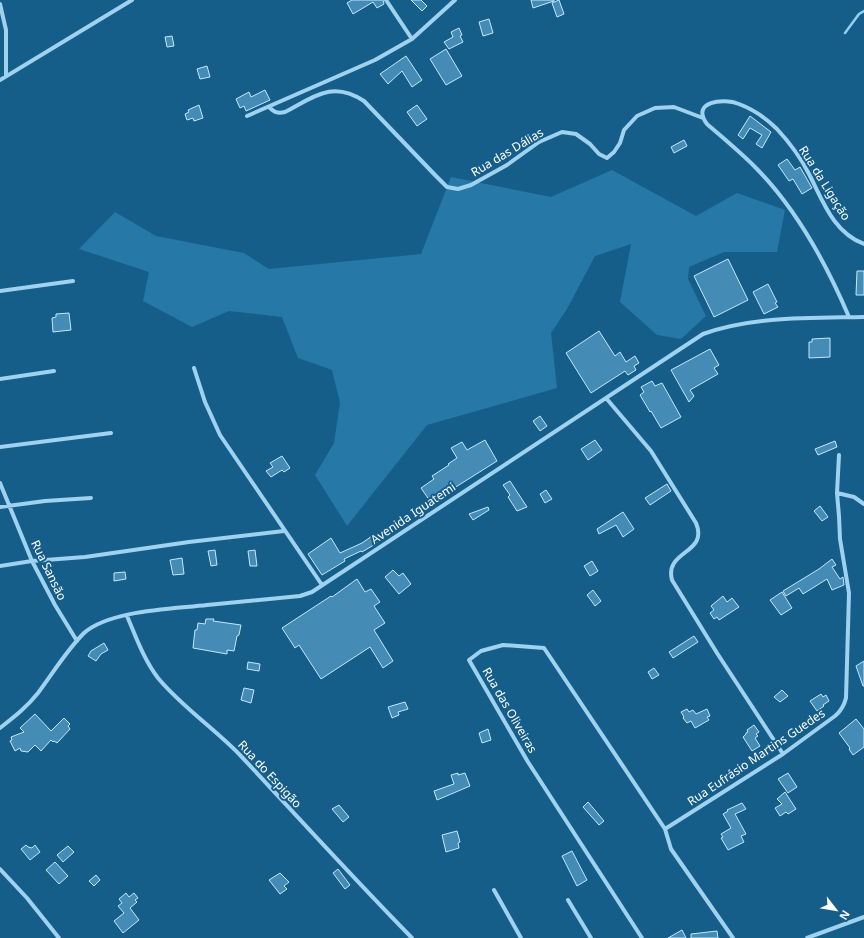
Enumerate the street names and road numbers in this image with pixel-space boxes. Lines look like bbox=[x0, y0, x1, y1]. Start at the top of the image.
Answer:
street label: Rua das Dálias bbox=[468, 124, 547, 180]
street label: Rua da Ligação bbox=[795, 142, 855, 224]
street label: Avenida Iguatemi bbox=[367, 478, 459, 548]
street label: Rua Sansão bbox=[27, 537, 71, 603]
street label: Rua das Oliveiras bbox=[479, 664, 542, 756]
street label: Rua Eufrásio Martins Guedes bbox=[684, 704, 828, 810]
street label: Rua do Espigão bbox=[234, 736, 306, 812]

